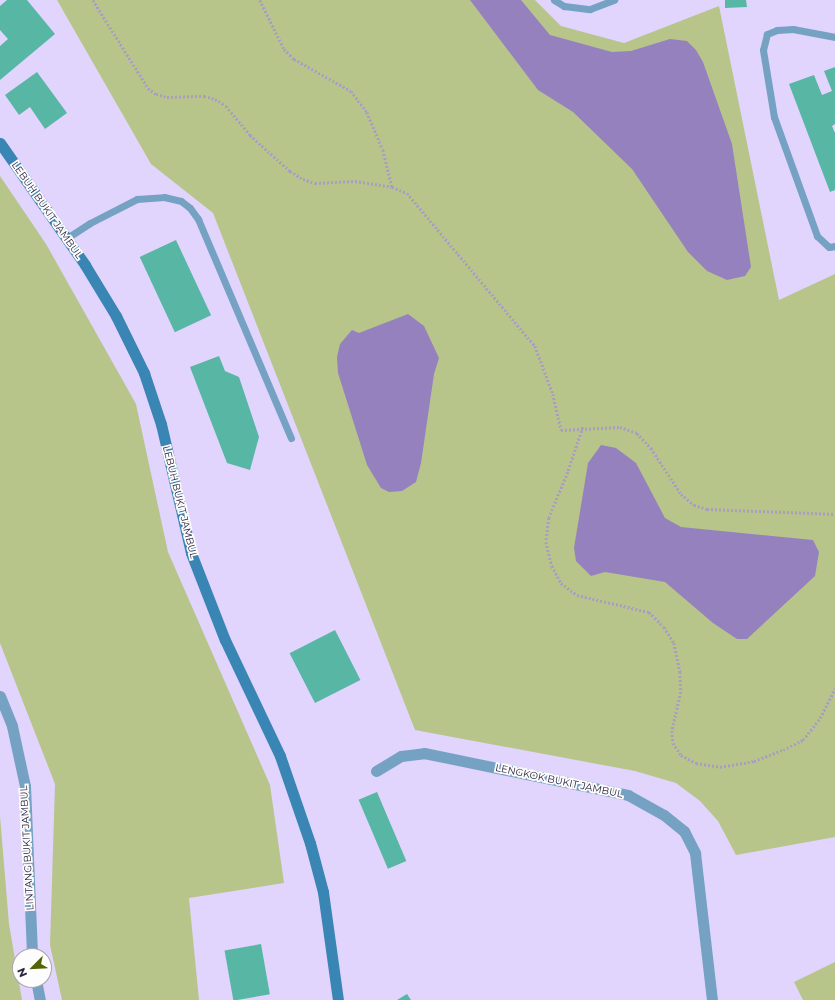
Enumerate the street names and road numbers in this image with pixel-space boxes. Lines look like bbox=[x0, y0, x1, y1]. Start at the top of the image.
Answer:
street label: LEBUH BUKIT JAMBUL bbox=[9, 159, 85, 261]
street label: LEBUH BUKIT JAMBUL bbox=[160, 444, 200, 560]
street label: LENGKOK BUKIT JAMBUL bbox=[494, 762, 624, 800]
street label: LINTANG BUKIT JAMBUL bbox=[18, 785, 36, 911]

